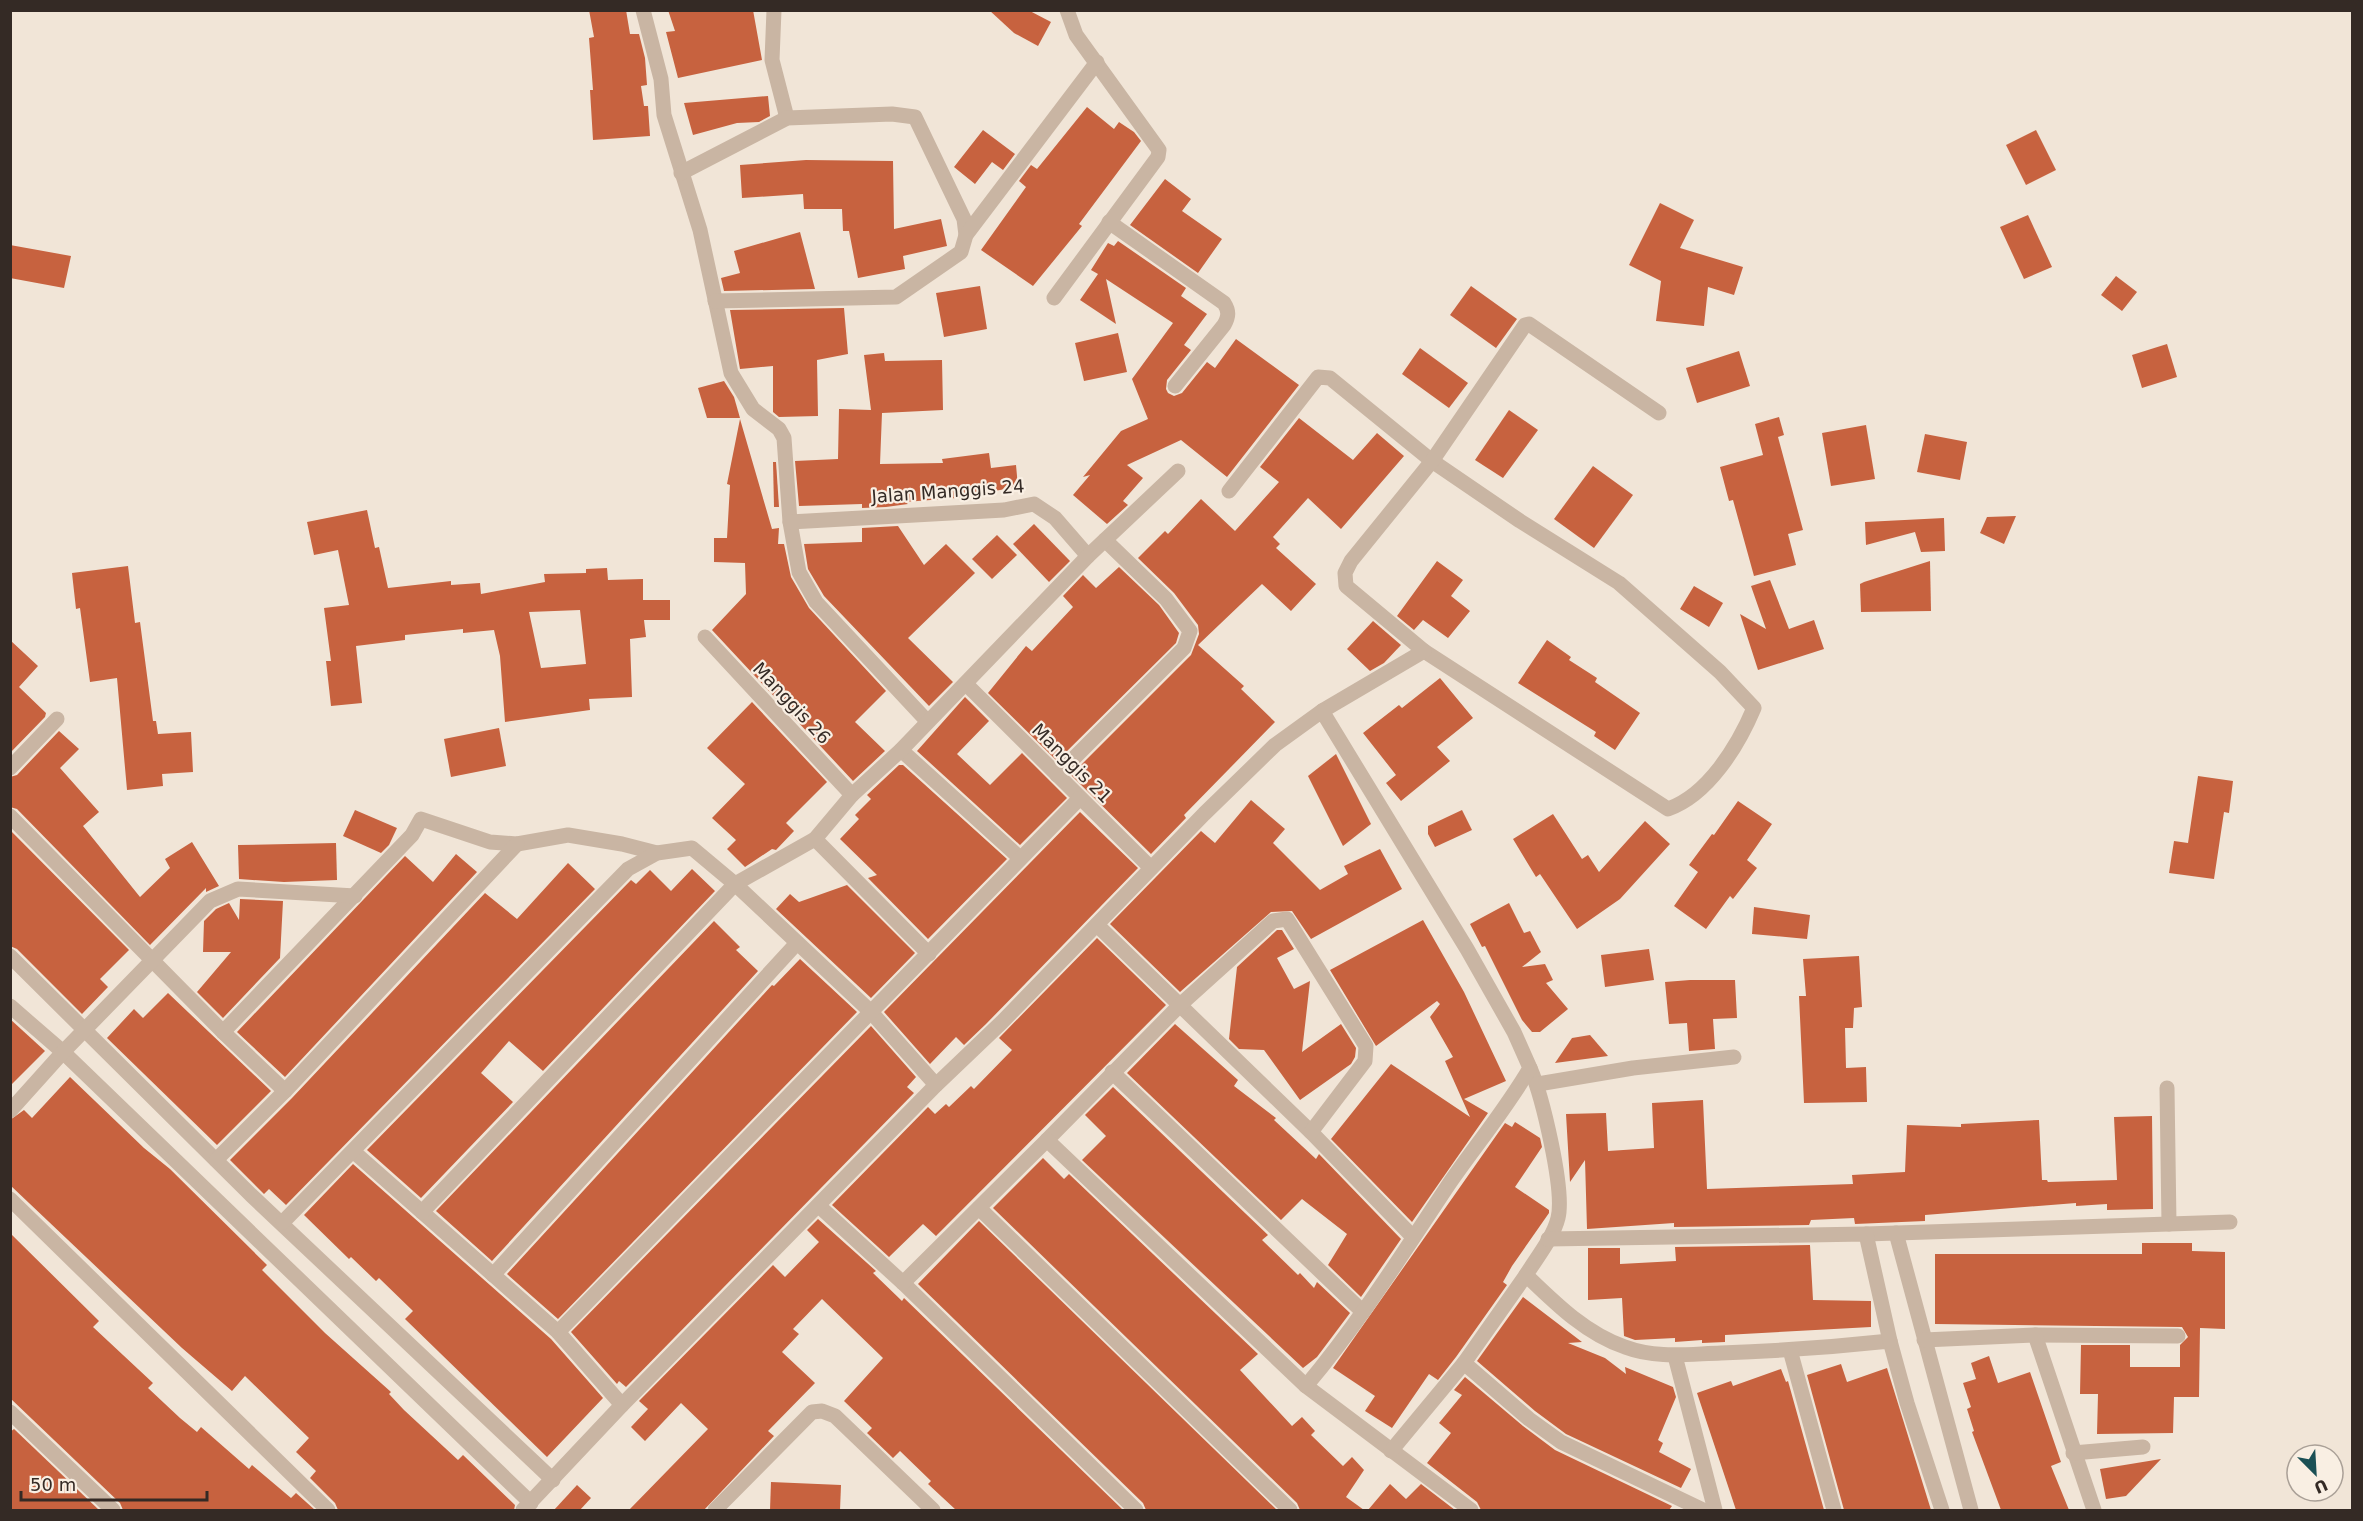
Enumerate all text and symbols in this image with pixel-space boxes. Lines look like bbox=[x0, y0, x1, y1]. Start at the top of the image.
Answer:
street label: Jalan Manggis 24 bbox=[870, 475, 1025, 507]
street label: Manggis 26 bbox=[749, 658, 835, 748]
street label: Manggis 21 bbox=[1028, 719, 1116, 807]
north arrow bbox=[2285, 1443, 2345, 1503]
scale bar bbox=[21, 1464, 207, 1502]
text: 50 m bbox=[30, 1474, 76, 1495]
text: U bbox=[2311, 1475, 2331, 1498]

